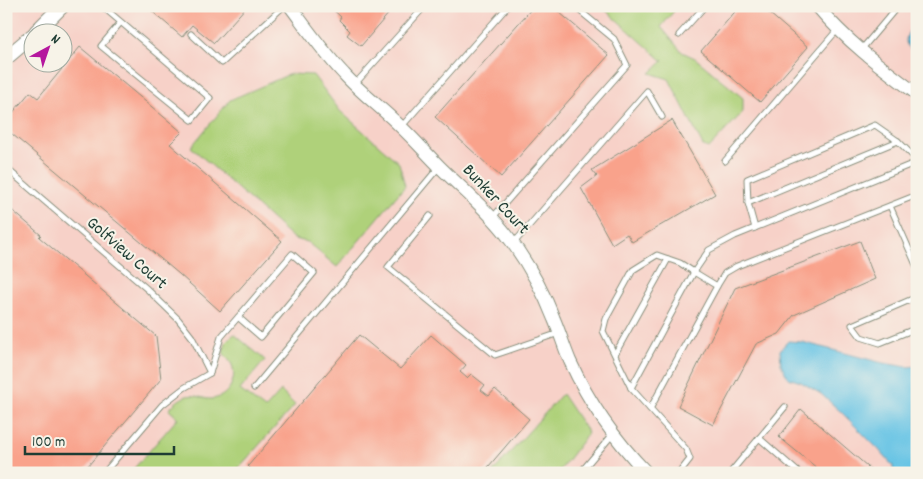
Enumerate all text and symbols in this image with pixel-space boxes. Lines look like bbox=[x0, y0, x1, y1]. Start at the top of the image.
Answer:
north arrow bbox=[22, 22, 72, 72]
text: N bbox=[46, 30, 64, 50]
street label: Bunker Court bbox=[456, 159, 535, 241]
street label: Golfview Court bbox=[80, 212, 172, 297]
scale bar bbox=[25, 424, 174, 456]
text: 100 m bbox=[32, 432, 65, 454]

